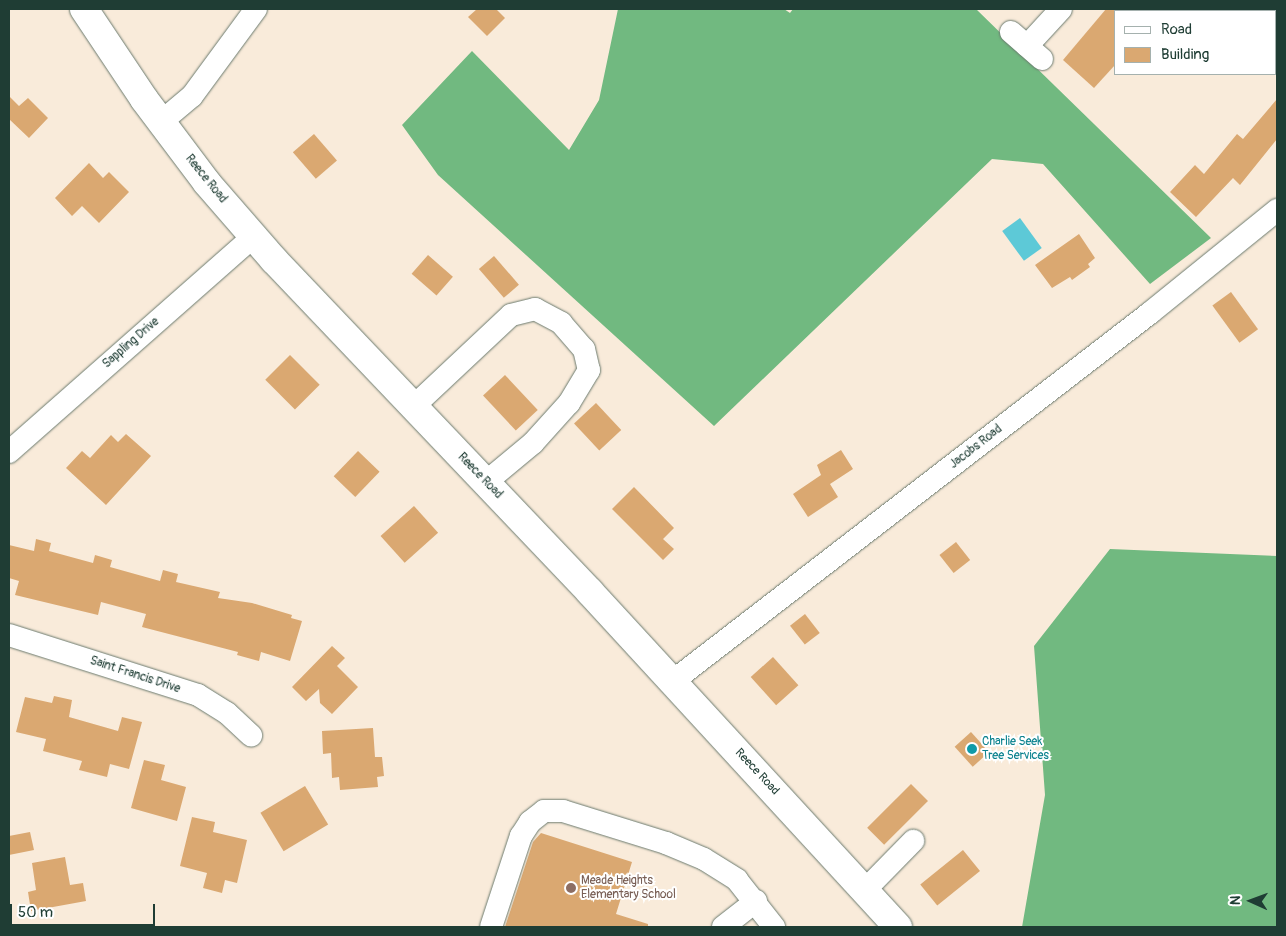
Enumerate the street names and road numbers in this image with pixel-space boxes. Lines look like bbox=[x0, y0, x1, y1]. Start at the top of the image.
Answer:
street label: Reece Road bbox=[182, 152, 230, 206]
street label: Sappling Drive bbox=[100, 315, 162, 371]
street label: Jacobs Road bbox=[947, 422, 1005, 472]
street label: Reece Road bbox=[455, 450, 505, 502]
street label: Saint Francis Drive bbox=[88, 654, 182, 696]
street label: Reece Road bbox=[732, 746, 782, 798]

